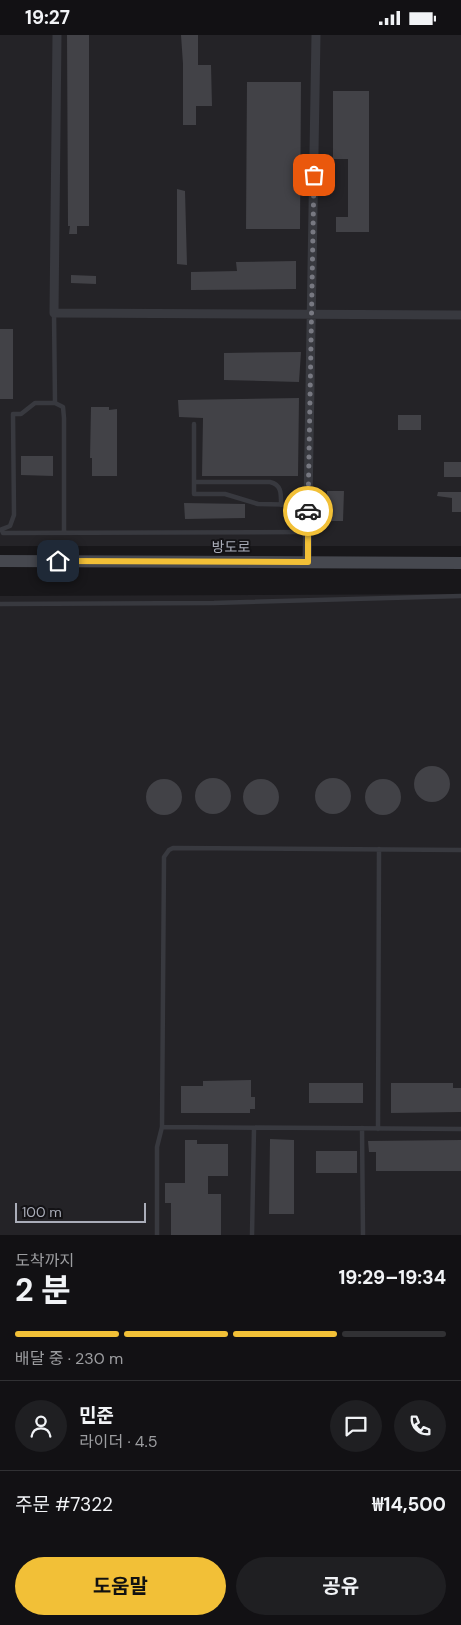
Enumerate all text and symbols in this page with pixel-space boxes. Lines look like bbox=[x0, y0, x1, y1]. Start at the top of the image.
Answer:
text: 19:27 bbox=[25, 5, 70, 30]
pin bbox=[293, 154, 335, 196]
icon: bag bbox=[300, 161, 328, 189]
courier bbox=[283, 486, 333, 536]
icon: car bbox=[294, 497, 322, 525]
street label: 방도로 bbox=[212, 538, 250, 556]
pin bbox=[37, 540, 79, 582]
icon: home bbox=[44, 547, 72, 575]
scale bar bbox=[15, 1200, 146, 1223]
text: 100 m bbox=[22, 1203, 62, 1221]
text: 도착까지 bbox=[15, 1250, 74, 1271]
text: 19:29–19:34 bbox=[338, 1265, 446, 1290]
text: 2 분 bbox=[15, 1269, 70, 1311]
text: 배달 중 · 230 m bbox=[15, 1348, 123, 1369]
button: person bbox=[15, 1400, 67, 1452]
button: chat bbox=[330, 1400, 382, 1452]
button: phone bbox=[394, 1400, 446, 1452]
text: 민준 bbox=[79, 1403, 114, 1428]
text: 라이더 · 4.5 bbox=[79, 1431, 157, 1452]
text: 주문 #7322 bbox=[15, 1492, 113, 1517]
text: ₩14,500 bbox=[372, 1492, 446, 1517]
button: 도움말 bbox=[15, 1557, 226, 1615]
button: 공유 bbox=[236, 1557, 446, 1615]

